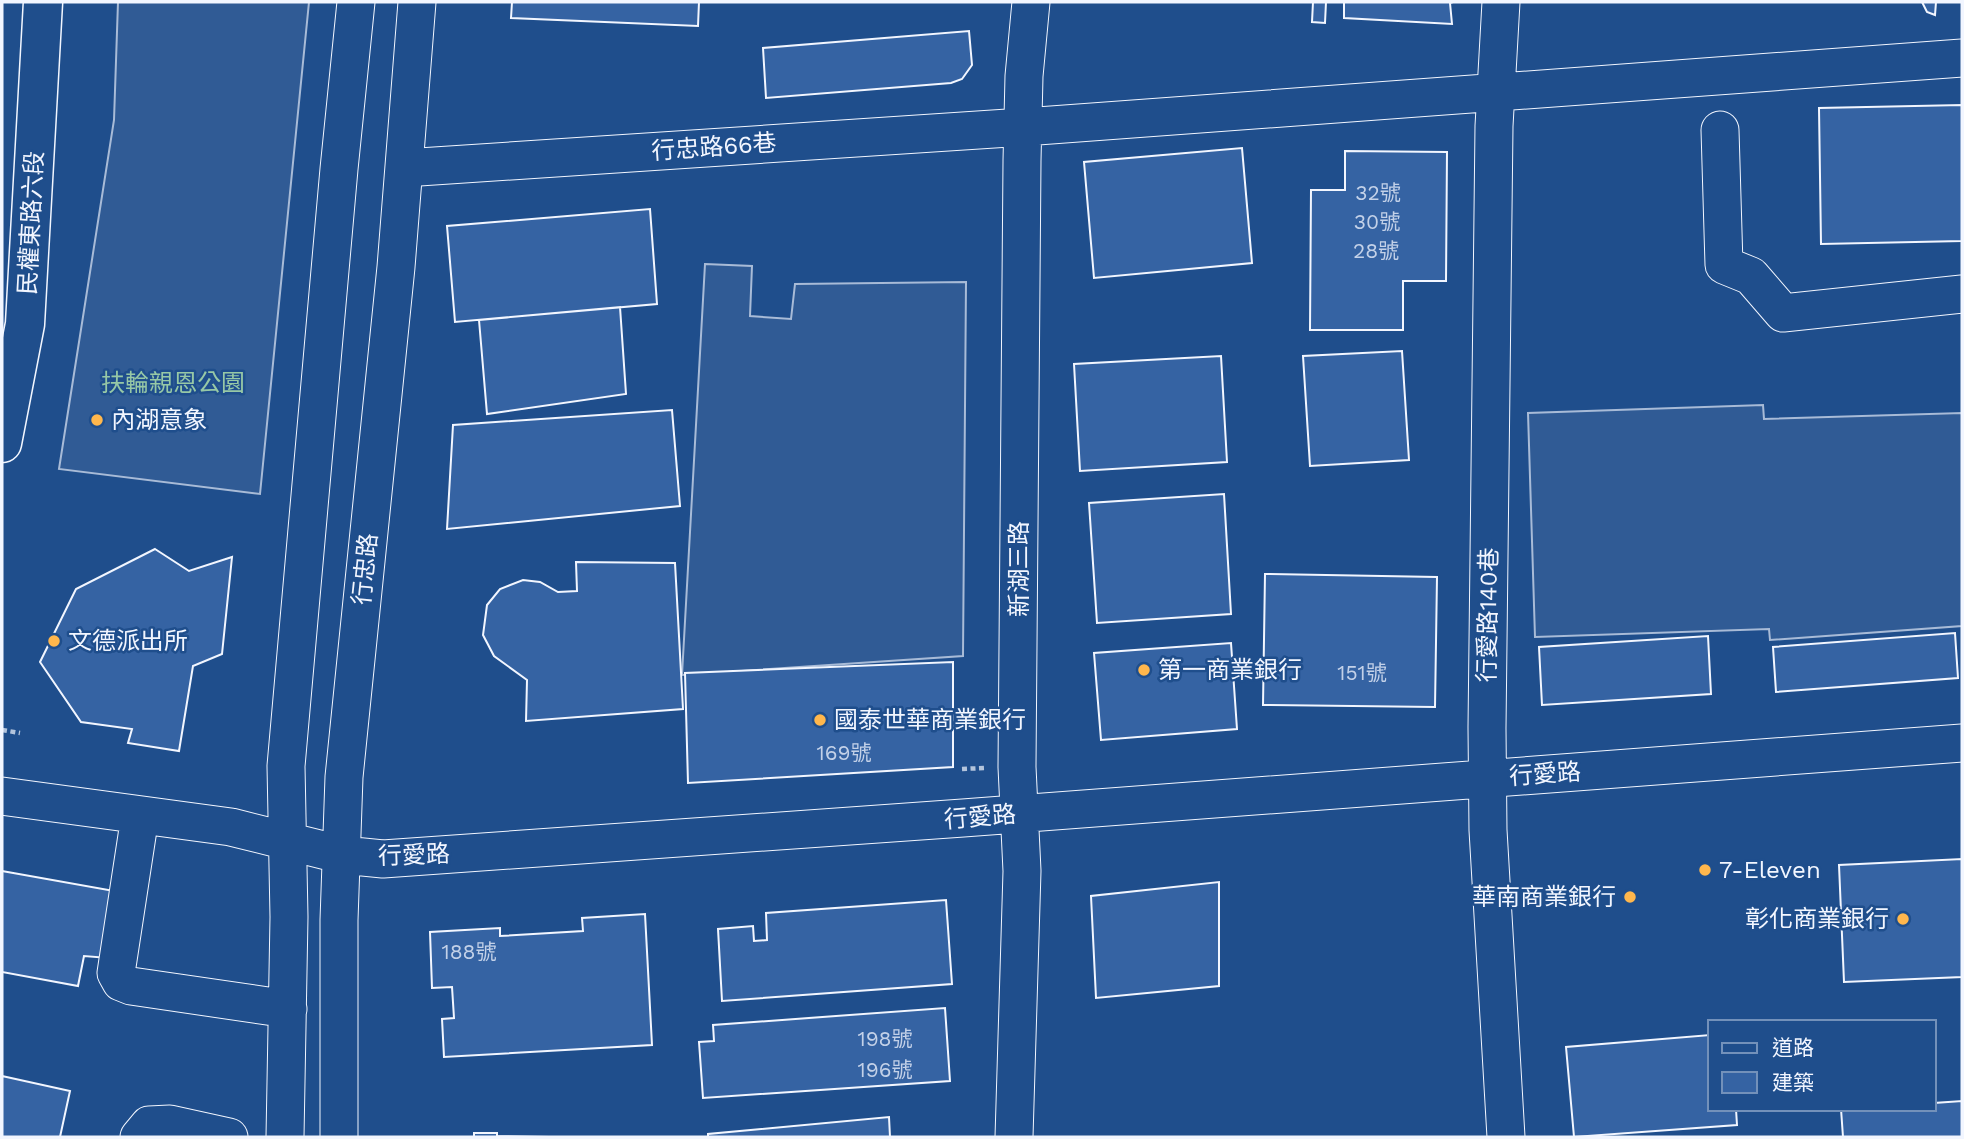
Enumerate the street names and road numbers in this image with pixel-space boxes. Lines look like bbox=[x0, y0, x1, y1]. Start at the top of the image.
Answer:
street label: 行忠路66巷 bbox=[651, 129, 777, 165]
street label: 民權東路六段 bbox=[13, 150, 49, 296]
street label: 新湖三路 bbox=[1005, 521, 1033, 617]
street label: 行忠路 bbox=[347, 532, 383, 606]
street label: 行愛路140巷 bbox=[1473, 547, 1503, 683]
street label: 行愛路 bbox=[1508, 758, 1582, 790]
street label: 行愛路 bbox=[943, 800, 1017, 834]
street label: 行愛路 bbox=[378, 840, 450, 870]

